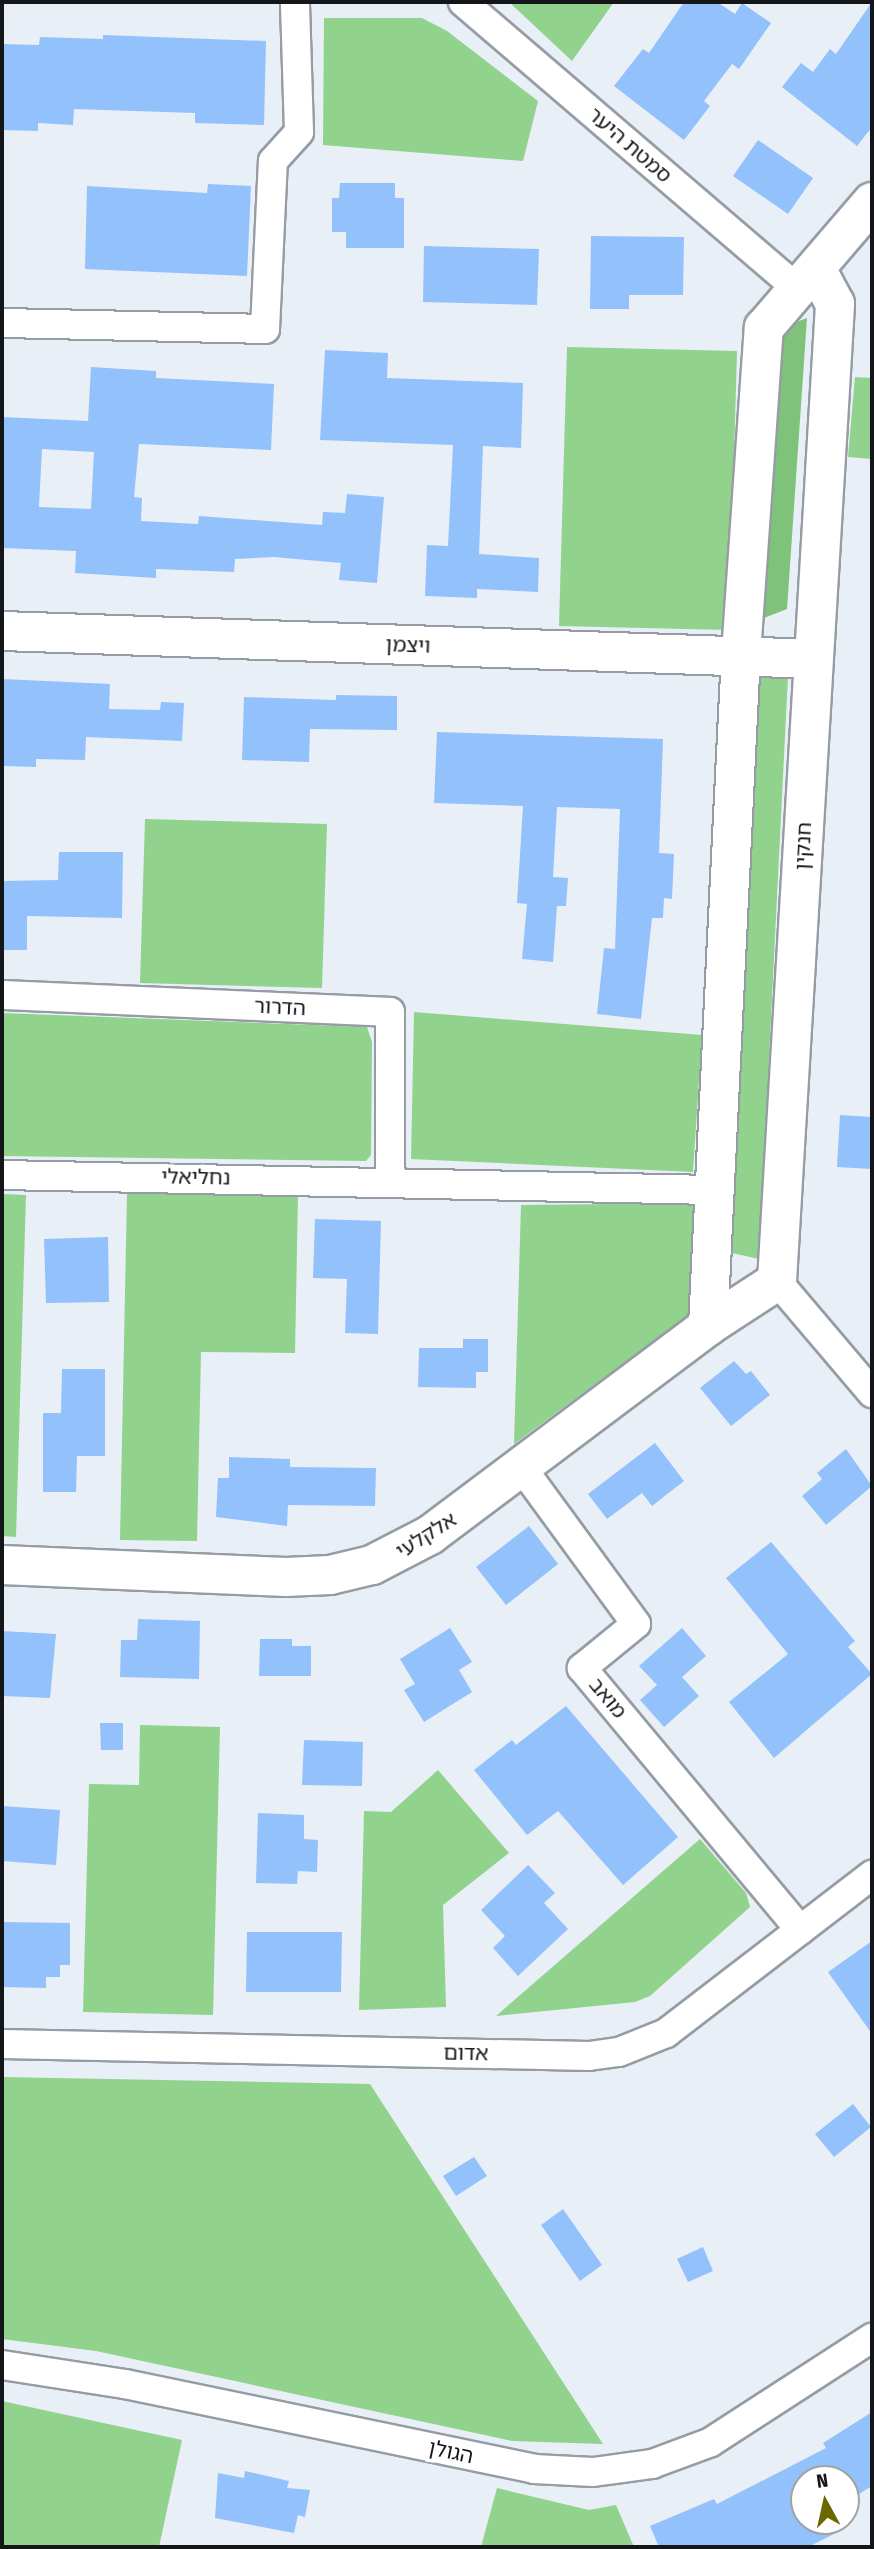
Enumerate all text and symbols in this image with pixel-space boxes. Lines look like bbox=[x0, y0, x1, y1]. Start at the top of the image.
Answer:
street label: סמטת היער bbox=[583, 102, 677, 188]
street label: ויצמן bbox=[385, 632, 431, 658]
street label: חנקין bbox=[789, 821, 817, 871]
street label: הדרור bbox=[253, 993, 307, 1021]
street label: נחליאלי bbox=[161, 1164, 231, 1190]
street label: אלקלעי bbox=[391, 1507, 461, 1563]
street label: מואב bbox=[584, 1672, 632, 1724]
street label: אדום bbox=[443, 2040, 489, 2066]
street label: הגולן bbox=[426, 2435, 476, 2469]
north arrow bbox=[790, 2465, 860, 2535]
text: N bbox=[815, 2469, 830, 2493]

